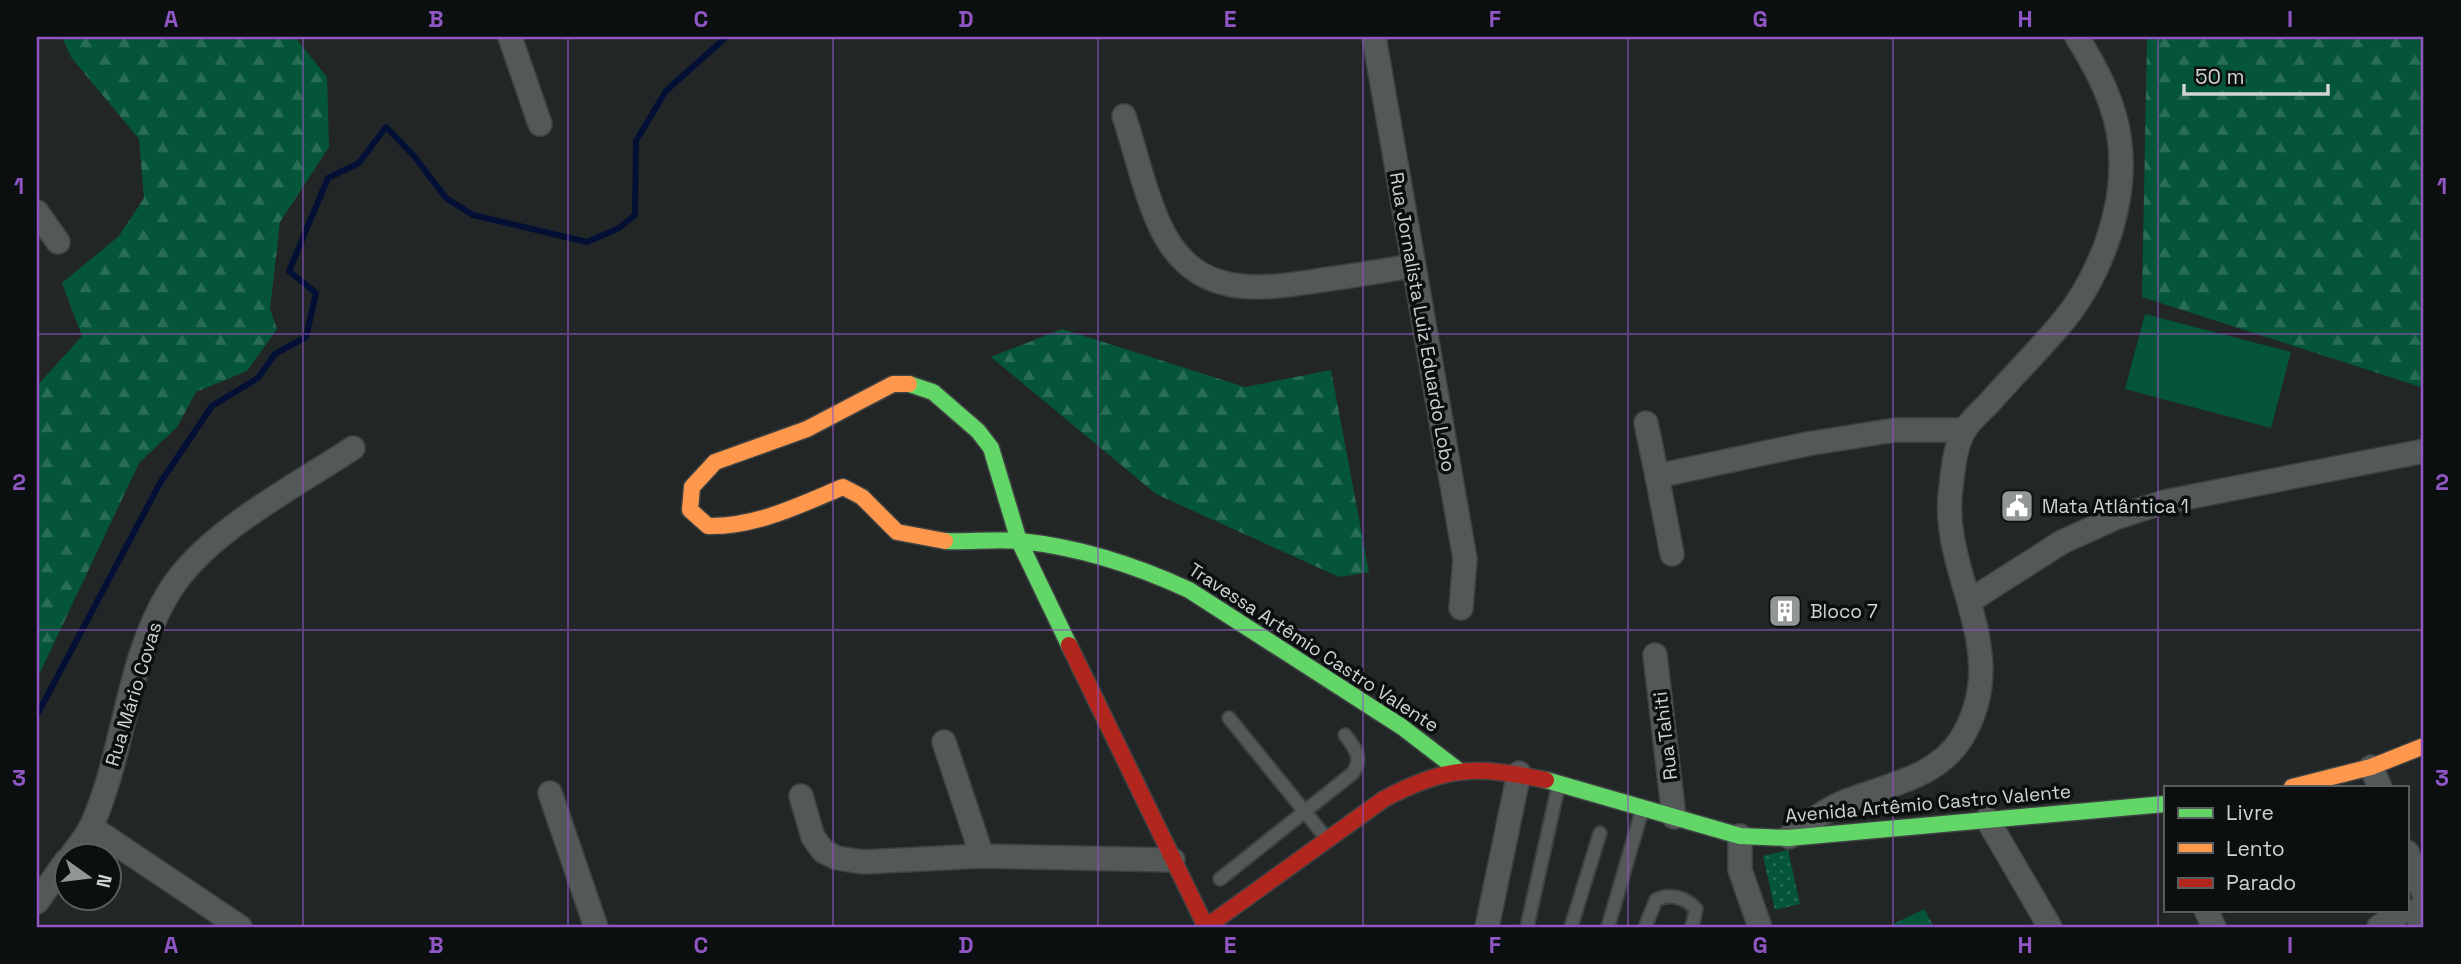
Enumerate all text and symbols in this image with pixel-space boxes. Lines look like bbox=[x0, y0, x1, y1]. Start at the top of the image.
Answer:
text: A bbox=[164, 4, 179, 34]
text: B bbox=[428, 4, 444, 34]
text: C bbox=[694, 4, 708, 34]
text: D bbox=[958, 4, 974, 34]
text: E bbox=[1224, 4, 1236, 34]
text: F bbox=[1489, 4, 1501, 34]
text: G bbox=[1752, 4, 1768, 34]
text: H bbox=[2017, 4, 2033, 34]
text: I bbox=[2287, 4, 2293, 34]
scale bar bbox=[2184, 52, 2328, 96]
text: 50 m bbox=[2195, 63, 2245, 90]
street label: Rua Jornalista Luiz Eduardo Lobo bbox=[1384, 170, 1461, 474]
text: 1 bbox=[14, 171, 24, 201]
text: 1 bbox=[2437, 171, 2447, 201]
text: 2 bbox=[12, 467, 26, 497]
text: 2 bbox=[2435, 467, 2449, 497]
public building icon: Mata Atlântica 1 bbox=[1998, 487, 2036, 525]
place label: Mata Atlântica 1 bbox=[2042, 494, 2189, 519]
street label: Travessa Artêmio Castro Valente bbox=[1184, 557, 1444, 738]
building icon: Bloco 7 bbox=[1766, 592, 1804, 630]
place label: Bloco 7 bbox=[1810, 599, 1878, 624]
street label: Rua Mário Covas bbox=[100, 619, 167, 769]
street label: Rua Tahiti bbox=[1648, 690, 1683, 782]
text: 3 bbox=[12, 763, 26, 793]
text: 3 bbox=[2435, 763, 2449, 793]
street label: Avenida Artêmio Castro Valente bbox=[1784, 779, 2072, 828]
legend bbox=[2164, 786, 2408, 912]
text: Livre bbox=[2226, 799, 2274, 826]
text: Lento bbox=[2226, 835, 2285, 862]
north arrow bbox=[52, 842, 122, 912]
text: Parado bbox=[2226, 869, 2296, 896]
text: N bbox=[90, 872, 118, 890]
text: A bbox=[164, 930, 179, 960]
text: B bbox=[428, 930, 444, 960]
text: C bbox=[694, 930, 708, 960]
text: D bbox=[958, 930, 974, 960]
text: E bbox=[1224, 930, 1236, 960]
text: F bbox=[1489, 930, 1501, 960]
text: G bbox=[1752, 930, 1768, 960]
text: H bbox=[2017, 930, 2033, 960]
text: I bbox=[2287, 930, 2293, 960]

